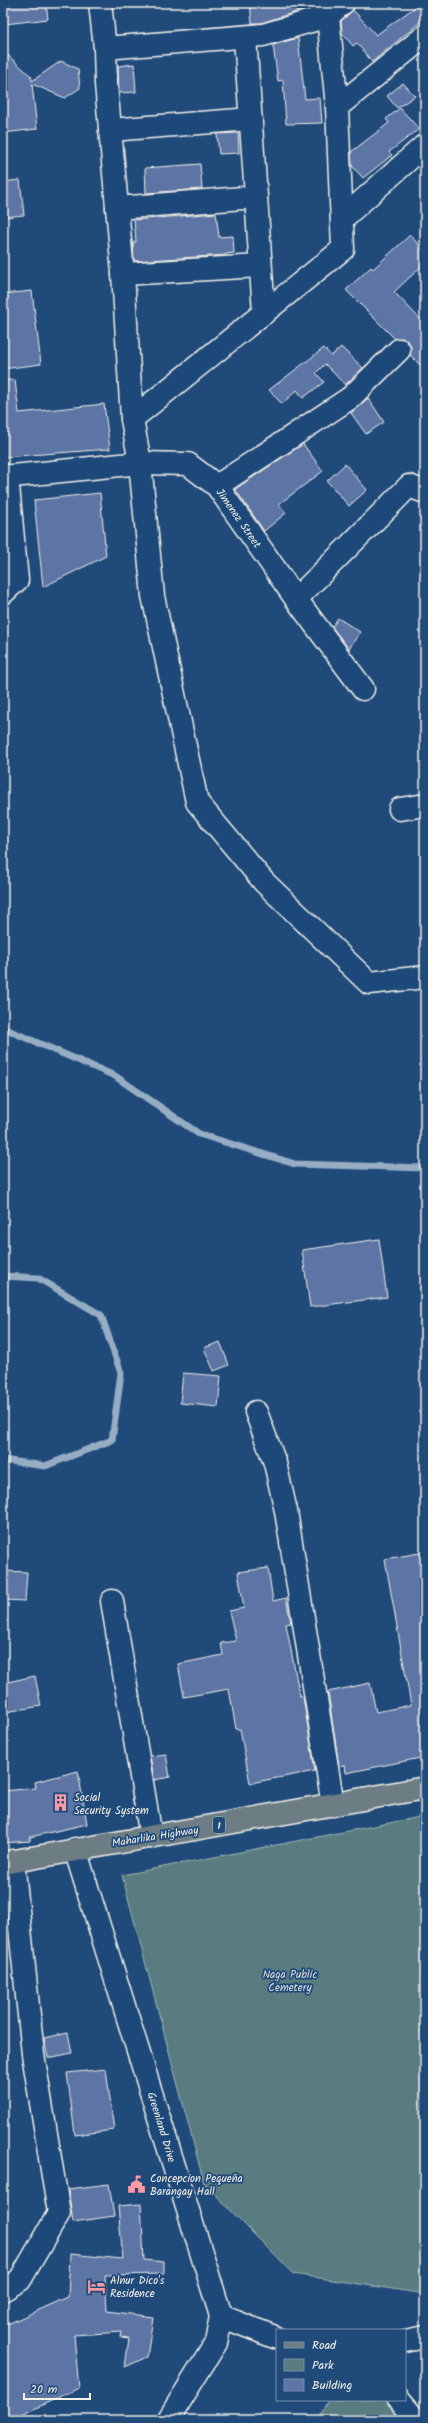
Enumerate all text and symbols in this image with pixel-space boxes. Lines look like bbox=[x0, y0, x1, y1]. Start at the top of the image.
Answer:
street label: Jimenez Street bbox=[211, 485, 266, 553]
place label: Social Security System bbox=[74, 1789, 149, 1820]
building icon: Social Security System bbox=[51, 1793, 71, 1813]
road number: 1 bbox=[213, 1817, 225, 1833]
street label: Maharlika Highway bbox=[111, 1821, 201, 1853]
park label: Naga Public Cemetery bbox=[263, 1966, 317, 1997]
street label: Greenland Drive bbox=[142, 2090, 180, 2165]
place label: Concepcion Pequeña Barangay Hall bbox=[150, 2170, 243, 2201]
public building icon: Concepcion Pequeña Barangay Hall bbox=[127, 2174, 147, 2194]
place label: Alnur Dico's Residence bbox=[110, 2272, 165, 2303]
hotel icon: Alnur Dico's Residence bbox=[87, 2276, 107, 2296]
legend bbox=[276, 2329, 406, 2401]
text: Road bbox=[312, 2336, 337, 2355]
text: Park bbox=[312, 2356, 334, 2375]
scale bar bbox=[24, 2375, 90, 2401]
text: Building bbox=[312, 2376, 352, 2395]
text: 20 m bbox=[30, 2380, 58, 2399]

